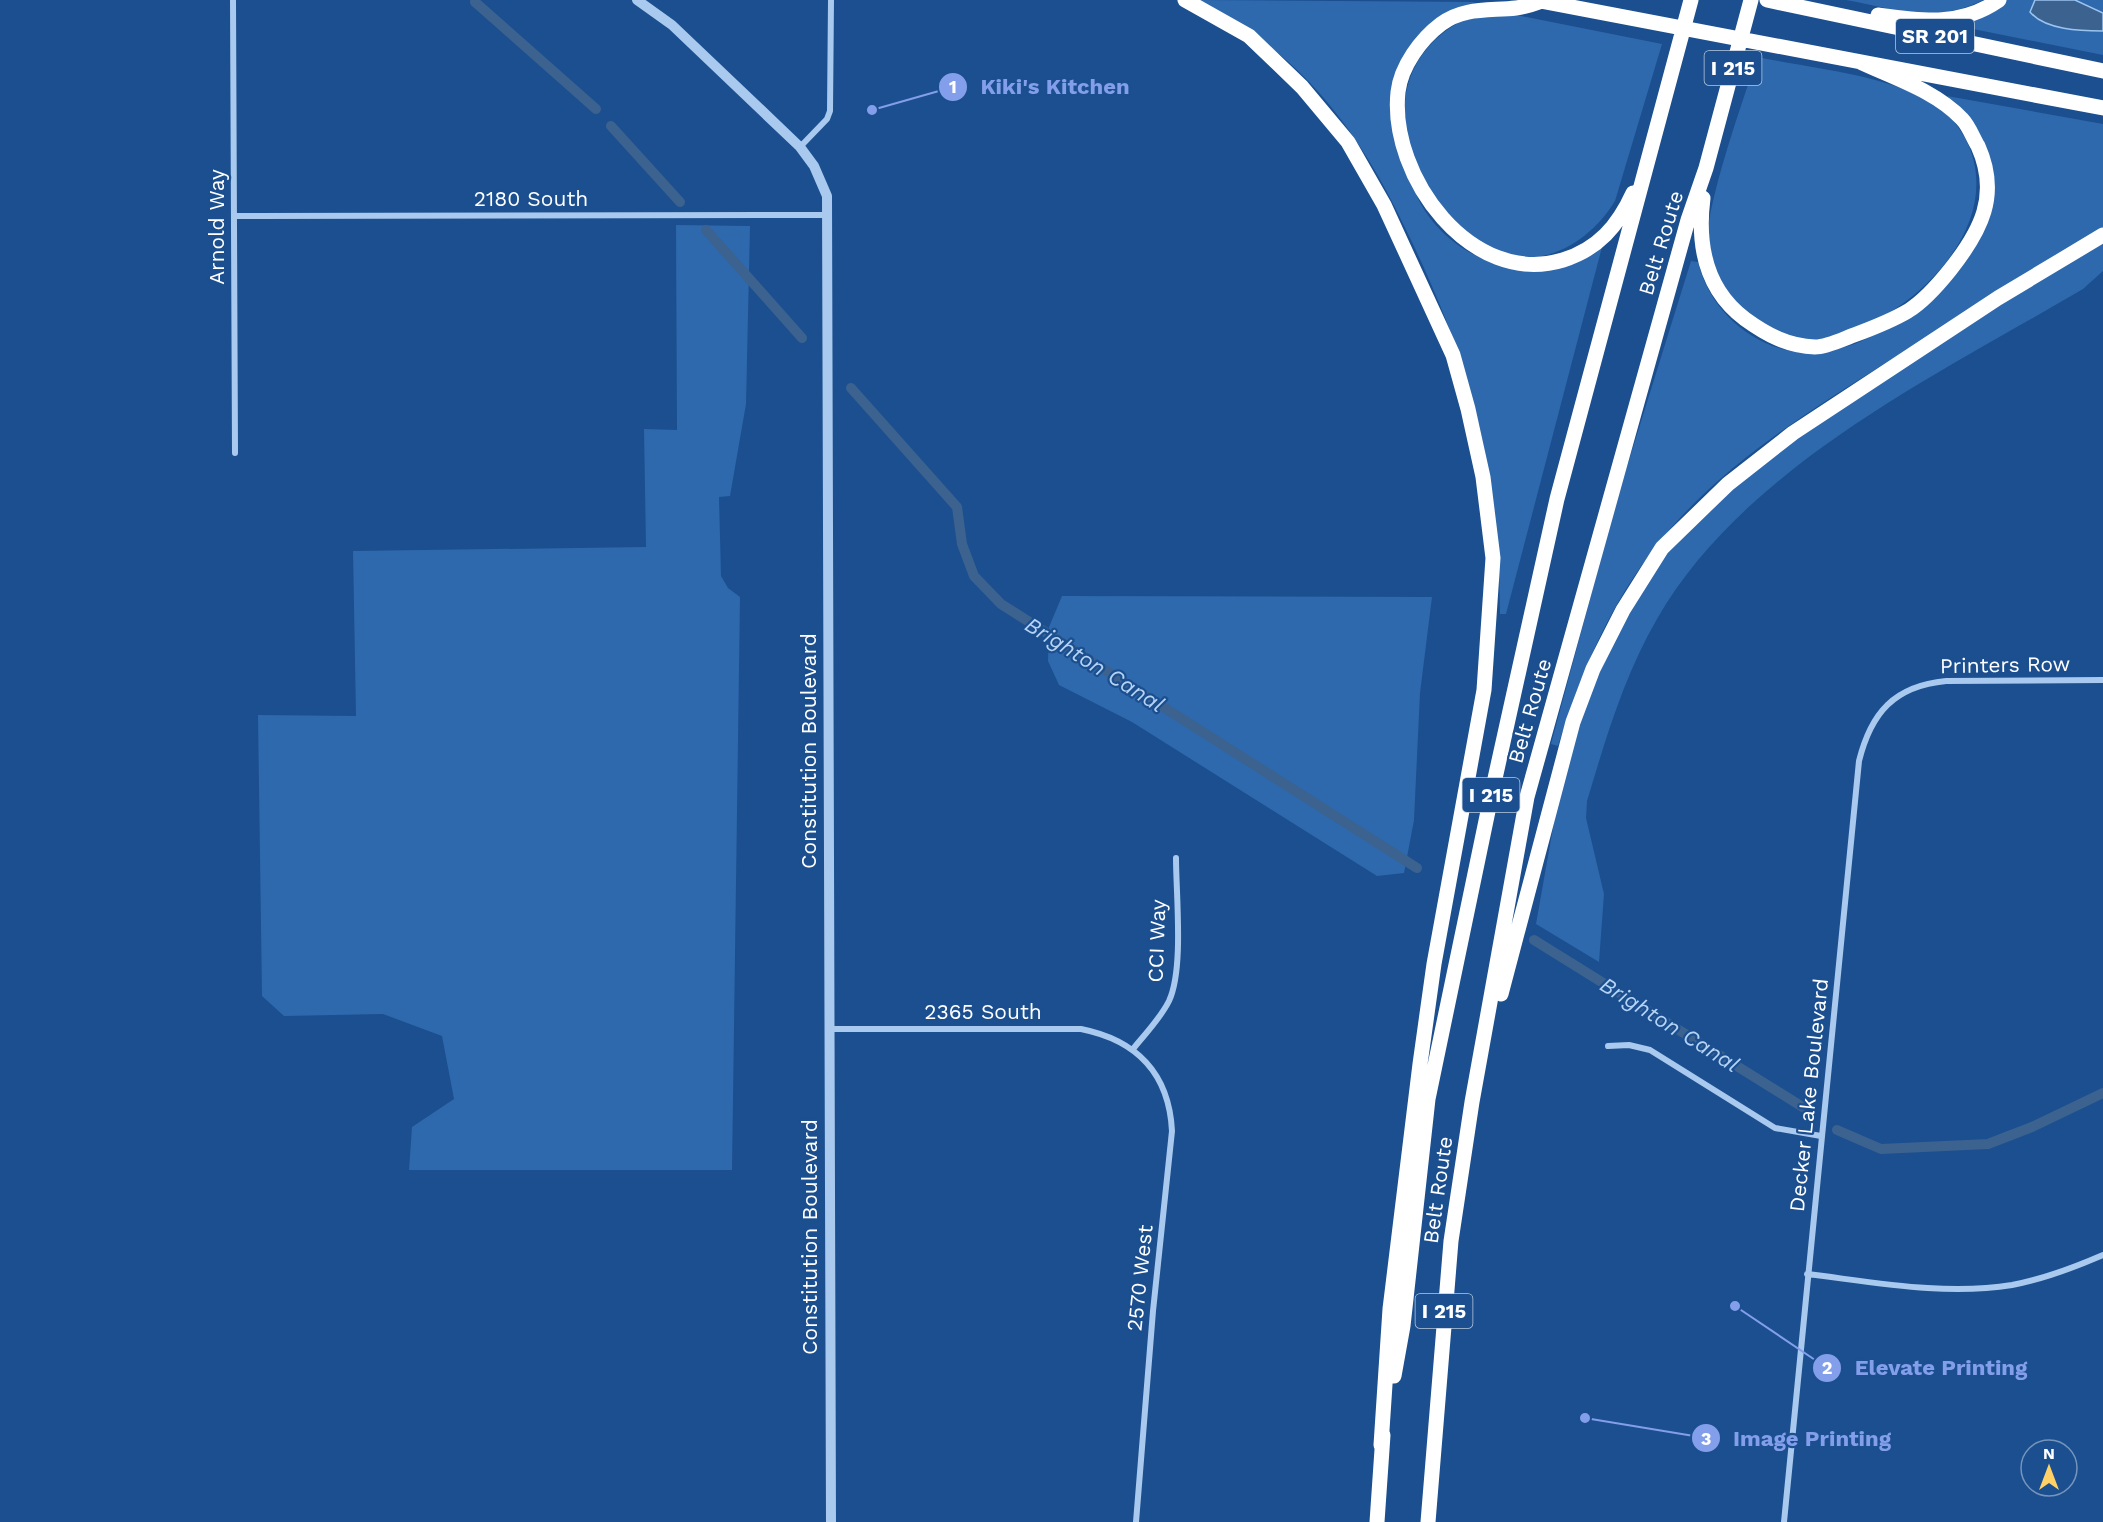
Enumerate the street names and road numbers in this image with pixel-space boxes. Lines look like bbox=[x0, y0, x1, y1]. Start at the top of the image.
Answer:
road number: SR 201 bbox=[1896, 19, 1974, 53]
road number: I 215 bbox=[1704, 51, 1762, 85]
street label: Arnold Way bbox=[204, 169, 229, 285]
street label: 2180 South bbox=[474, 186, 588, 211]
street label: Belt Route bbox=[1633, 188, 1688, 298]
street label: Constitution Boulevard bbox=[796, 633, 821, 869]
street label: Printers Row bbox=[1940, 651, 2070, 678]
street label: Belt Route bbox=[1503, 656, 1556, 766]
road number: I 215 bbox=[1462, 778, 1520, 812]
street label: CCI Way bbox=[1143, 899, 1170, 983]
street label: Decker Lake Boulevard bbox=[1784, 977, 1833, 1213]
street label: 2365 South bbox=[924, 999, 1042, 1024]
street label: Constitution Boulevard bbox=[797, 1119, 822, 1355]
street label: Belt Route bbox=[1418, 1135, 1457, 1245]
street label: 2570 West bbox=[1121, 1223, 1158, 1332]
road number: I 215 bbox=[1416, 1294, 1472, 1328]

